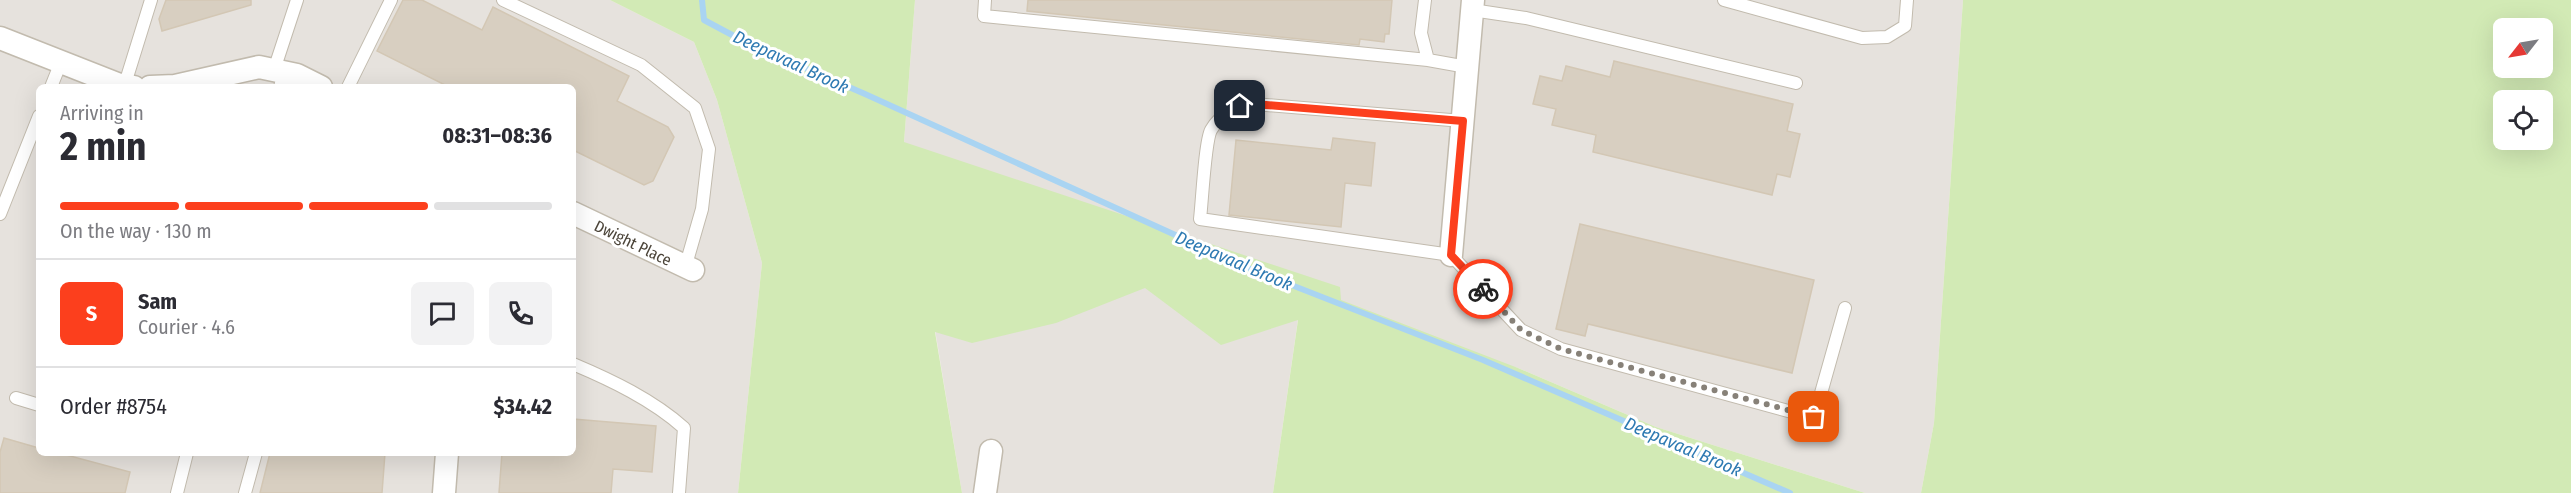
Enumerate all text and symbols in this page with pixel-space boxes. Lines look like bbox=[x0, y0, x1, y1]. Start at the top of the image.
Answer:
north arrow bbox=[2493, 18, 2553, 78]
map controls bbox=[2493, 18, 2553, 150]
water label: Deepavaal Brook bbox=[730, 26, 852, 98]
pin bbox=[1214, 80, 1265, 131]
icon: home bbox=[1223, 89, 1256, 122]
button: locate bbox=[2493, 90, 2553, 150]
text: Arriving in bbox=[60, 101, 144, 125]
text: 08:31–08:36 bbox=[442, 122, 552, 149]
text: 2 min bbox=[60, 124, 146, 170]
street label: Dwight Place bbox=[591, 216, 675, 270]
text: On the way · 130 m bbox=[60, 219, 212, 243]
water label: Deepavaal Brook bbox=[1172, 226, 1296, 296]
courier bbox=[1453, 259, 1513, 319]
icon: bike bbox=[1467, 273, 1500, 306]
button: chat bbox=[411, 282, 474, 345]
button: phone bbox=[489, 282, 552, 345]
text: Sam bbox=[138, 288, 177, 315]
text: S bbox=[86, 300, 97, 327]
text: Courier · 4.6 bbox=[138, 315, 235, 339]
pin bbox=[1788, 391, 1839, 442]
text: Order #8754 bbox=[60, 393, 167, 420]
text: $34.42 bbox=[494, 393, 552, 420]
icon: bag bbox=[1797, 400, 1830, 433]
water label: Deepavaal Brook bbox=[1621, 412, 1745, 482]

